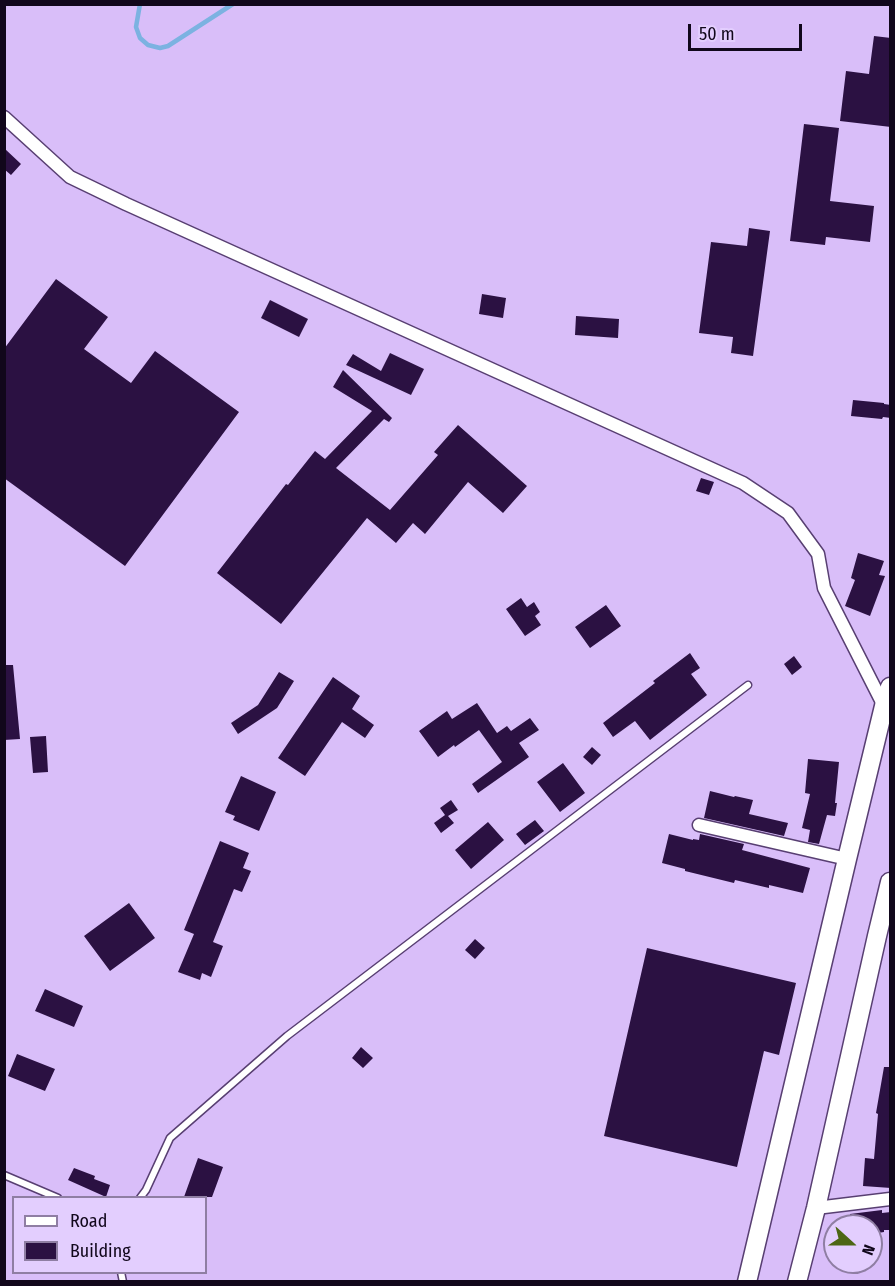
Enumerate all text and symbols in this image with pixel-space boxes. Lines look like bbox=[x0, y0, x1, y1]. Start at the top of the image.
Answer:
scale bar bbox=[691, 12, 805, 50]
text: 50 m bbox=[699, 23, 735, 45]
legend bbox=[12, 1196, 207, 1274]
text: Road bbox=[70, 1210, 107, 1232]
north arrow bbox=[823, 1214, 883, 1274]
text: Building bbox=[70, 1240, 131, 1262]
text: N bbox=[858, 1242, 879, 1258]

